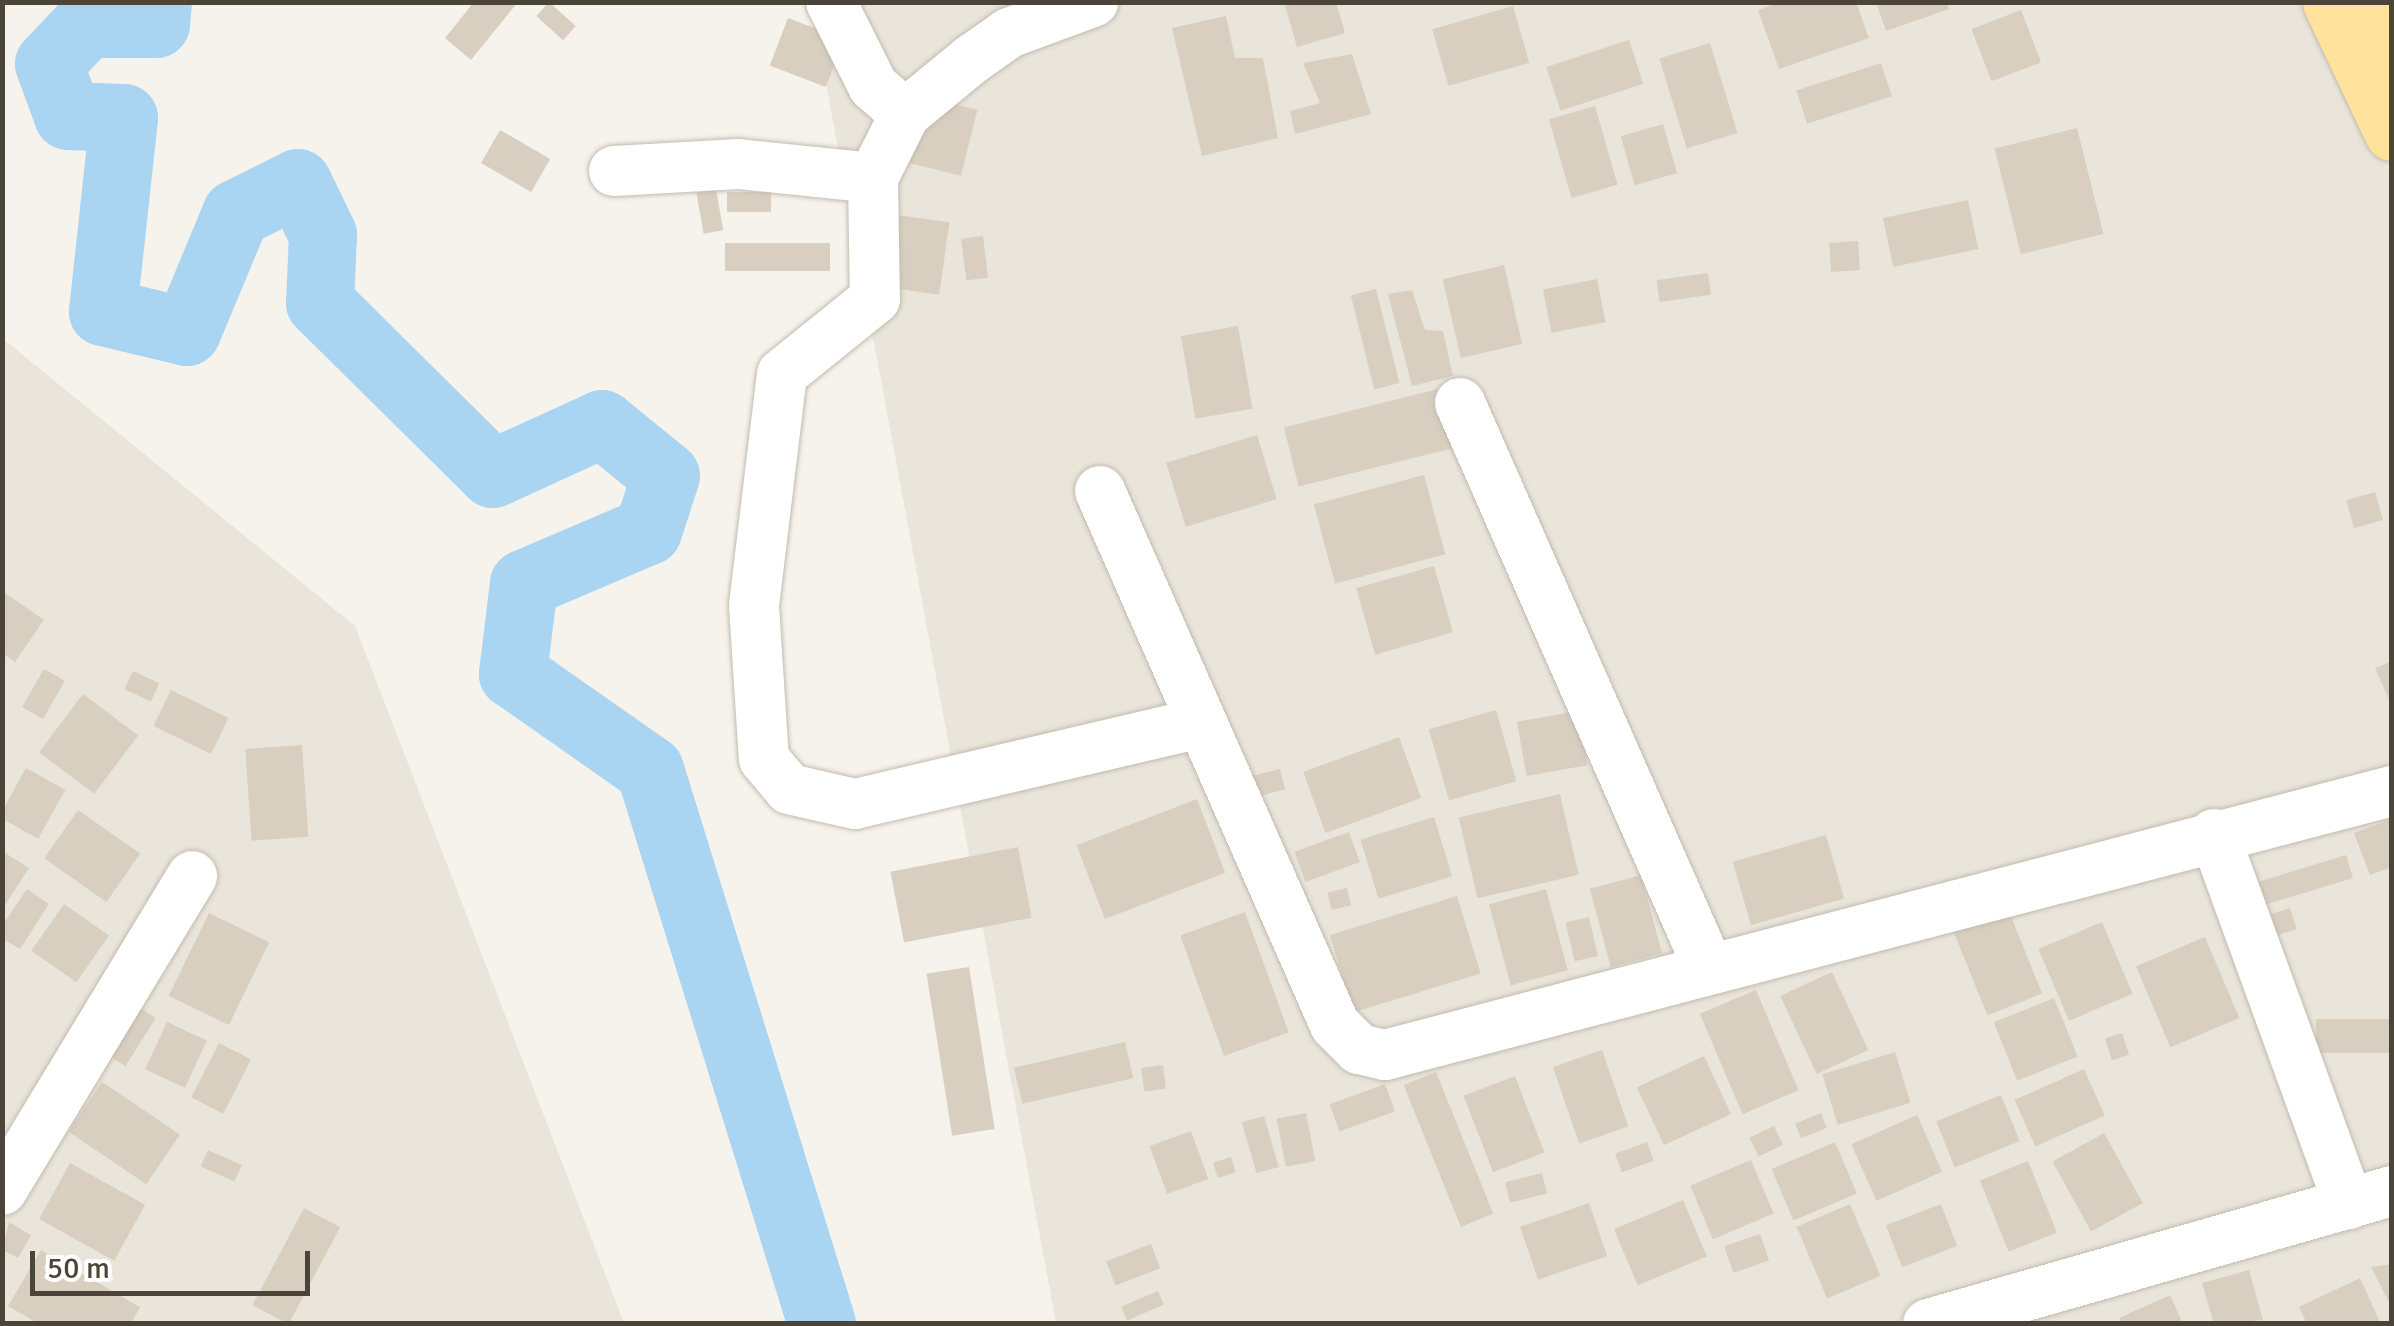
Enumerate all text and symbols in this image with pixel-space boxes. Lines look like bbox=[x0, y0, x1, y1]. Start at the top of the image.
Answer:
scale bar bbox=[35, 1231, 315, 1293]
text: 50 m bbox=[47, 1250, 110, 1287]

